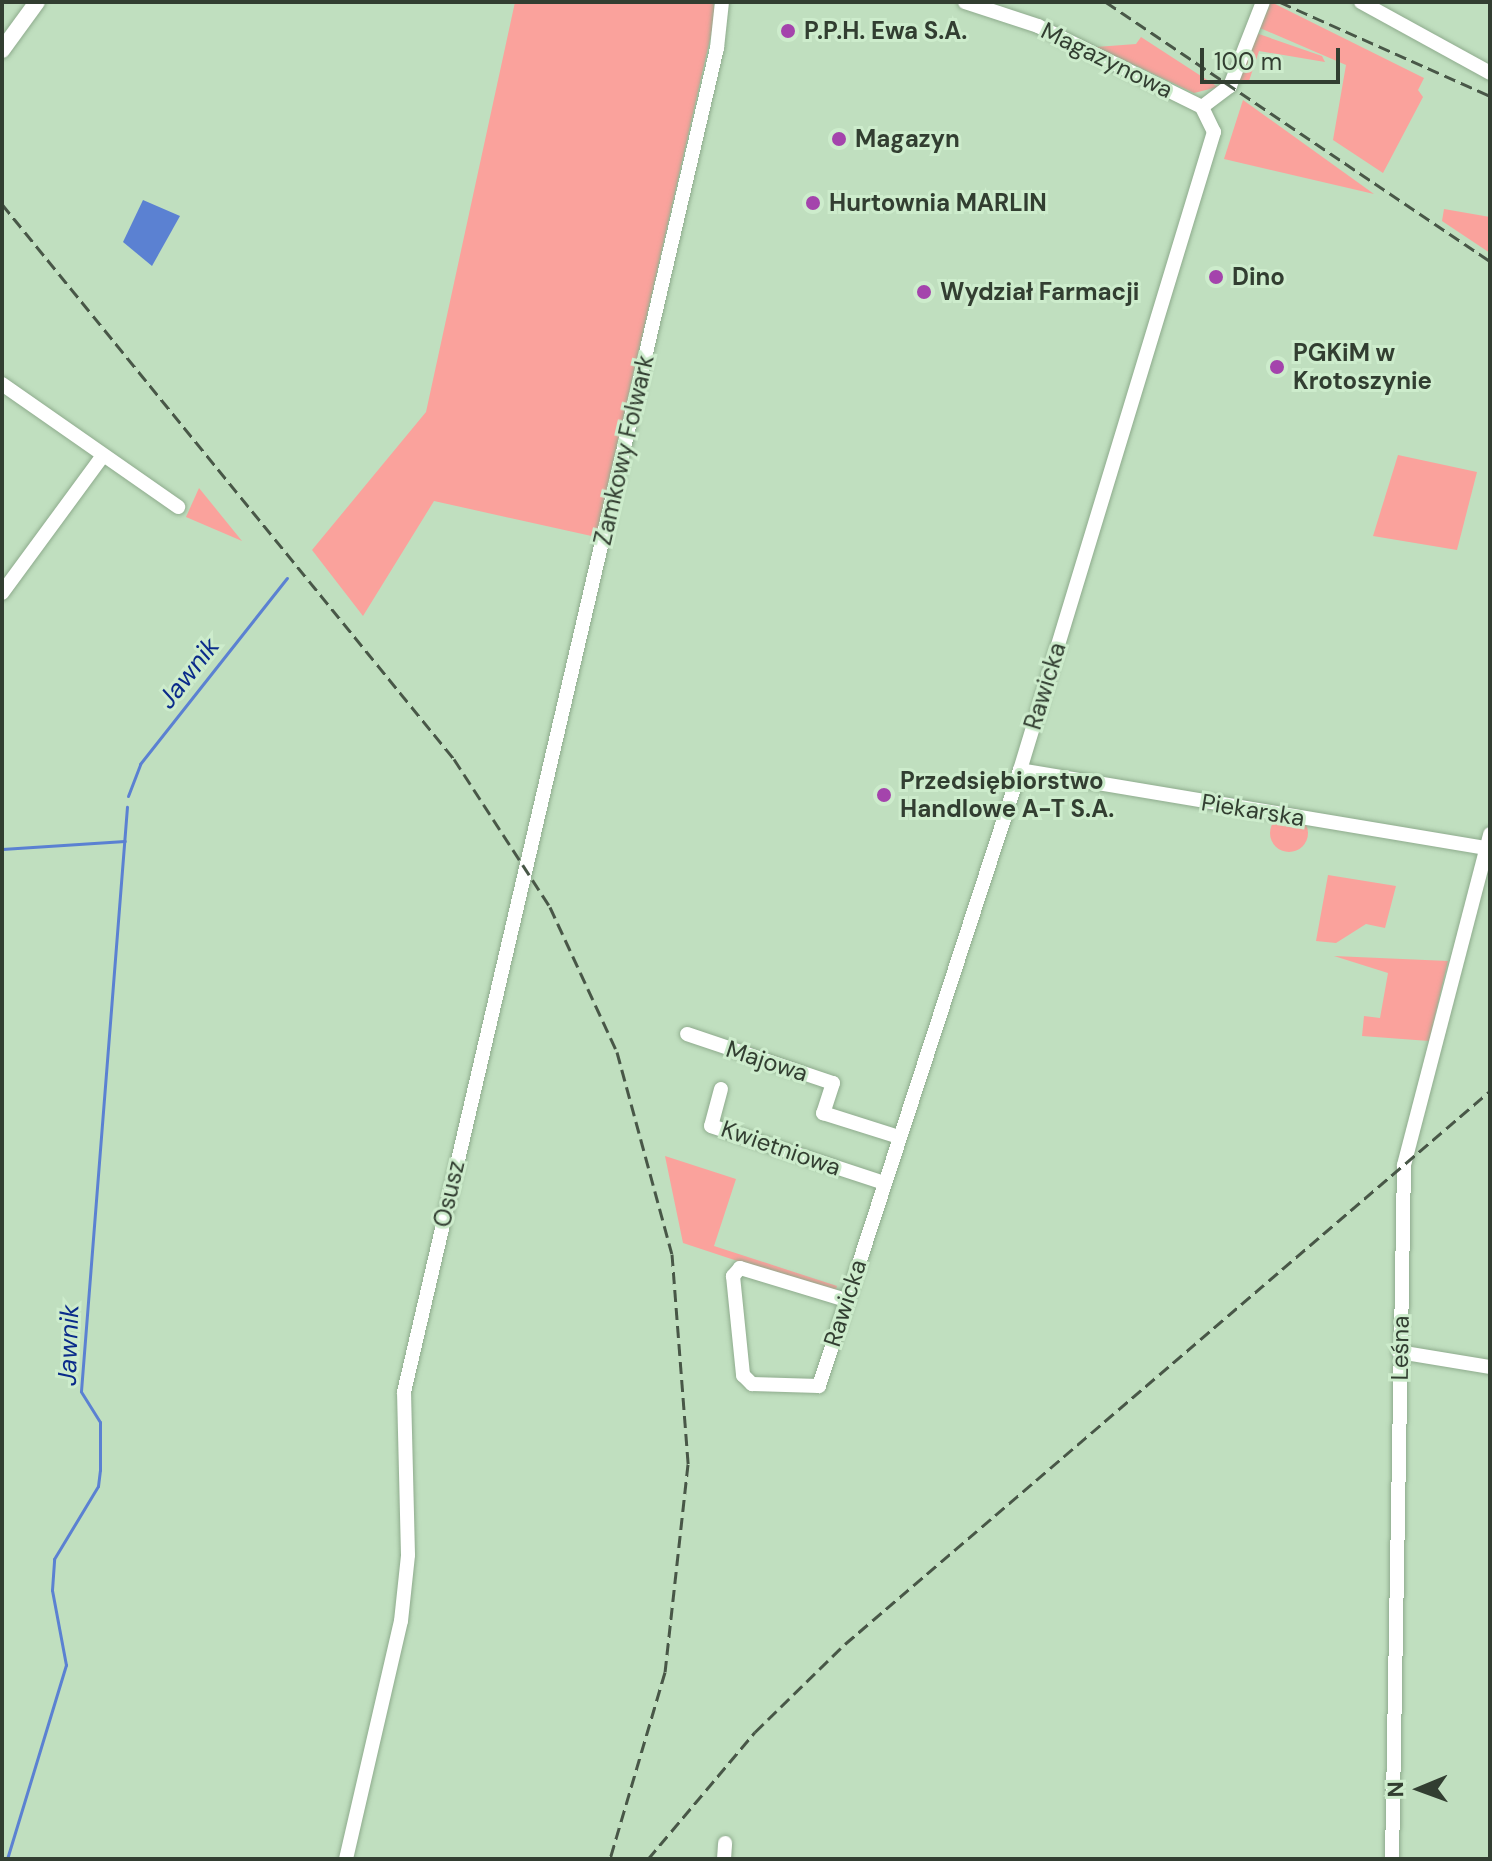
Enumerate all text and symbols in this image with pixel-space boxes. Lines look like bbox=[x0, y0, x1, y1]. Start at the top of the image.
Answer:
street label: Magazynowa bbox=[1037, 16, 1177, 104]
place label: P.P.H. Ewa S.A. bbox=[804, 17, 967, 45]
marker: P.P.H. Ewa S.A. bbox=[779, 22, 797, 40]
scale bar bbox=[1204, 32, 1344, 82]
text: 100 m bbox=[1214, 46, 1282, 77]
place label: Magazyn bbox=[855, 125, 960, 153]
marker: Magazyn bbox=[830, 130, 848, 148]
place label: Hurtownia MARLIN bbox=[829, 189, 1047, 217]
marker: Hurtownia MARLIN bbox=[804, 194, 822, 212]
place label: Dino bbox=[1232, 263, 1285, 291]
marker: Dino bbox=[1207, 268, 1225, 286]
place label: Wydział Farmacji bbox=[940, 278, 1139, 306]
marker: Wydział Farmacji bbox=[915, 283, 933, 301]
place label: PGKiM w Krotoszynie bbox=[1293, 339, 1432, 395]
street label: Zamkowy Folwark bbox=[588, 352, 660, 548]
marker: PGKiM w Krotoszynie bbox=[1268, 358, 1286, 376]
water label: Jawnik bbox=[152, 631, 226, 715]
street label: Rawicka bbox=[1018, 639, 1072, 733]
place label: Przedsiębiorstwo Handlowe A-T S.A. bbox=[900, 767, 1114, 823]
marker: Przedsiębiorstwo Handlowe A-T S.A. bbox=[875, 786, 893, 804]
street label: Piekarska bbox=[1199, 788, 1307, 832]
street label: Majowa bbox=[723, 1034, 811, 1088]
street label: Kwietniowa bbox=[718, 1114, 844, 1182]
street label: Osusz bbox=[427, 1158, 471, 1230]
street label: Rawicka bbox=[817, 1256, 873, 1350]
water label: Jawnik bbox=[52, 1304, 86, 1386]
street label: Leśna bbox=[1385, 1315, 1415, 1381]
north arrow bbox=[1380, 1749, 1460, 1829]
text: N bbox=[1381, 1781, 1410, 1798]

